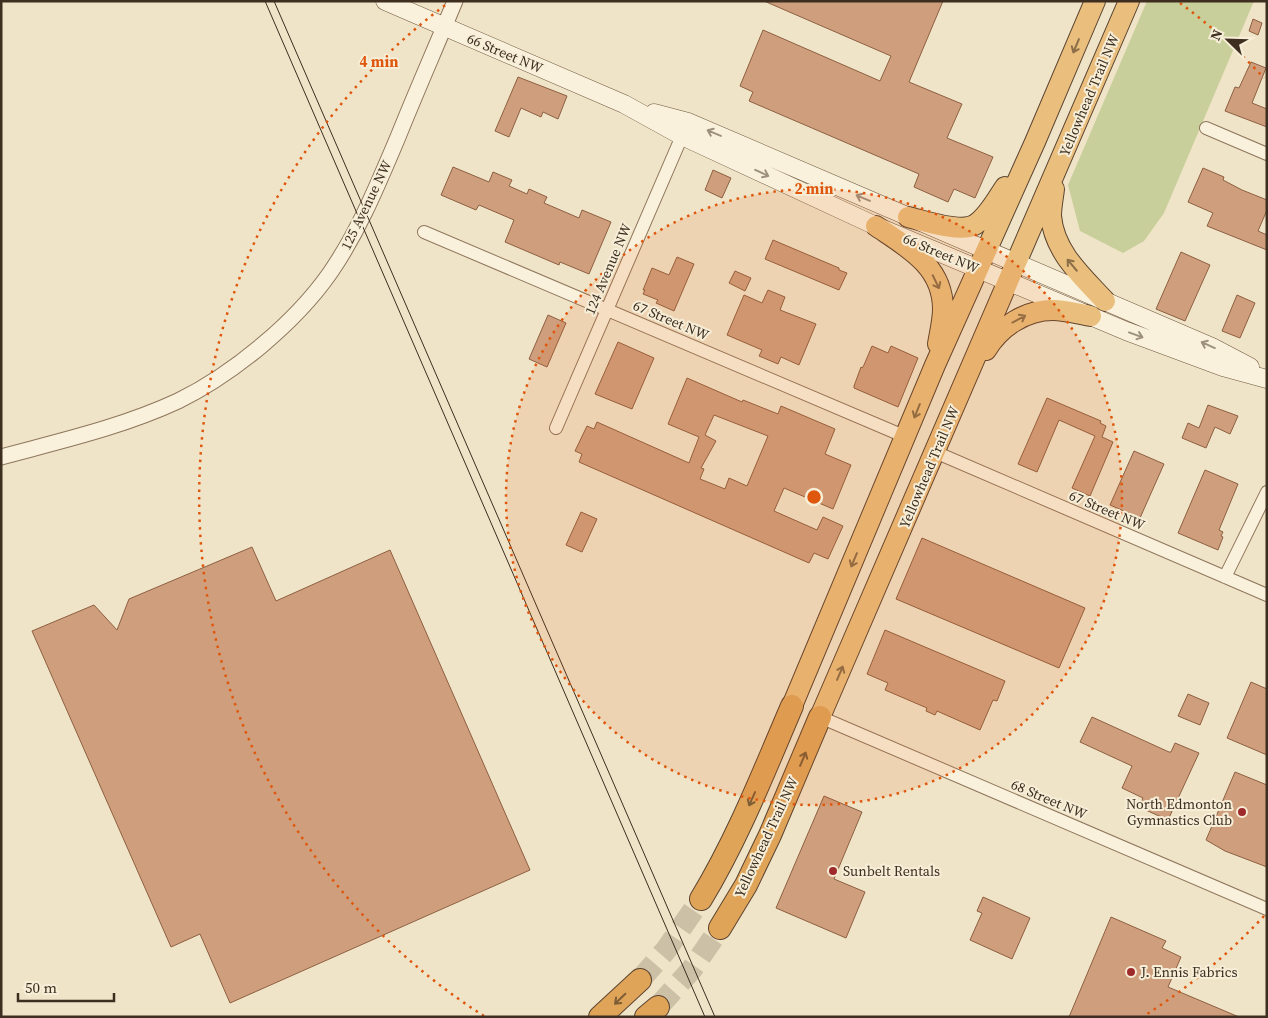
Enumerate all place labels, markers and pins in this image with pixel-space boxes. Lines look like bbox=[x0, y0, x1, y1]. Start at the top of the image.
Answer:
centre of rings bbox=[805, 488, 823, 506]
place label: North Edmonton Gymnastics Club bbox=[1126, 794, 1233, 830]
marker: North Edmonton Gymnastics Club bbox=[1236, 806, 1248, 818]
place label: Sunbelt Rentals bbox=[843, 861, 940, 881]
marker: Sunbelt Rentals bbox=[827, 865, 839, 877]
place label: J. Ennis Fabrics bbox=[1140, 962, 1238, 982]
marker: J. Ennis Fabrics bbox=[1125, 966, 1137, 978]

